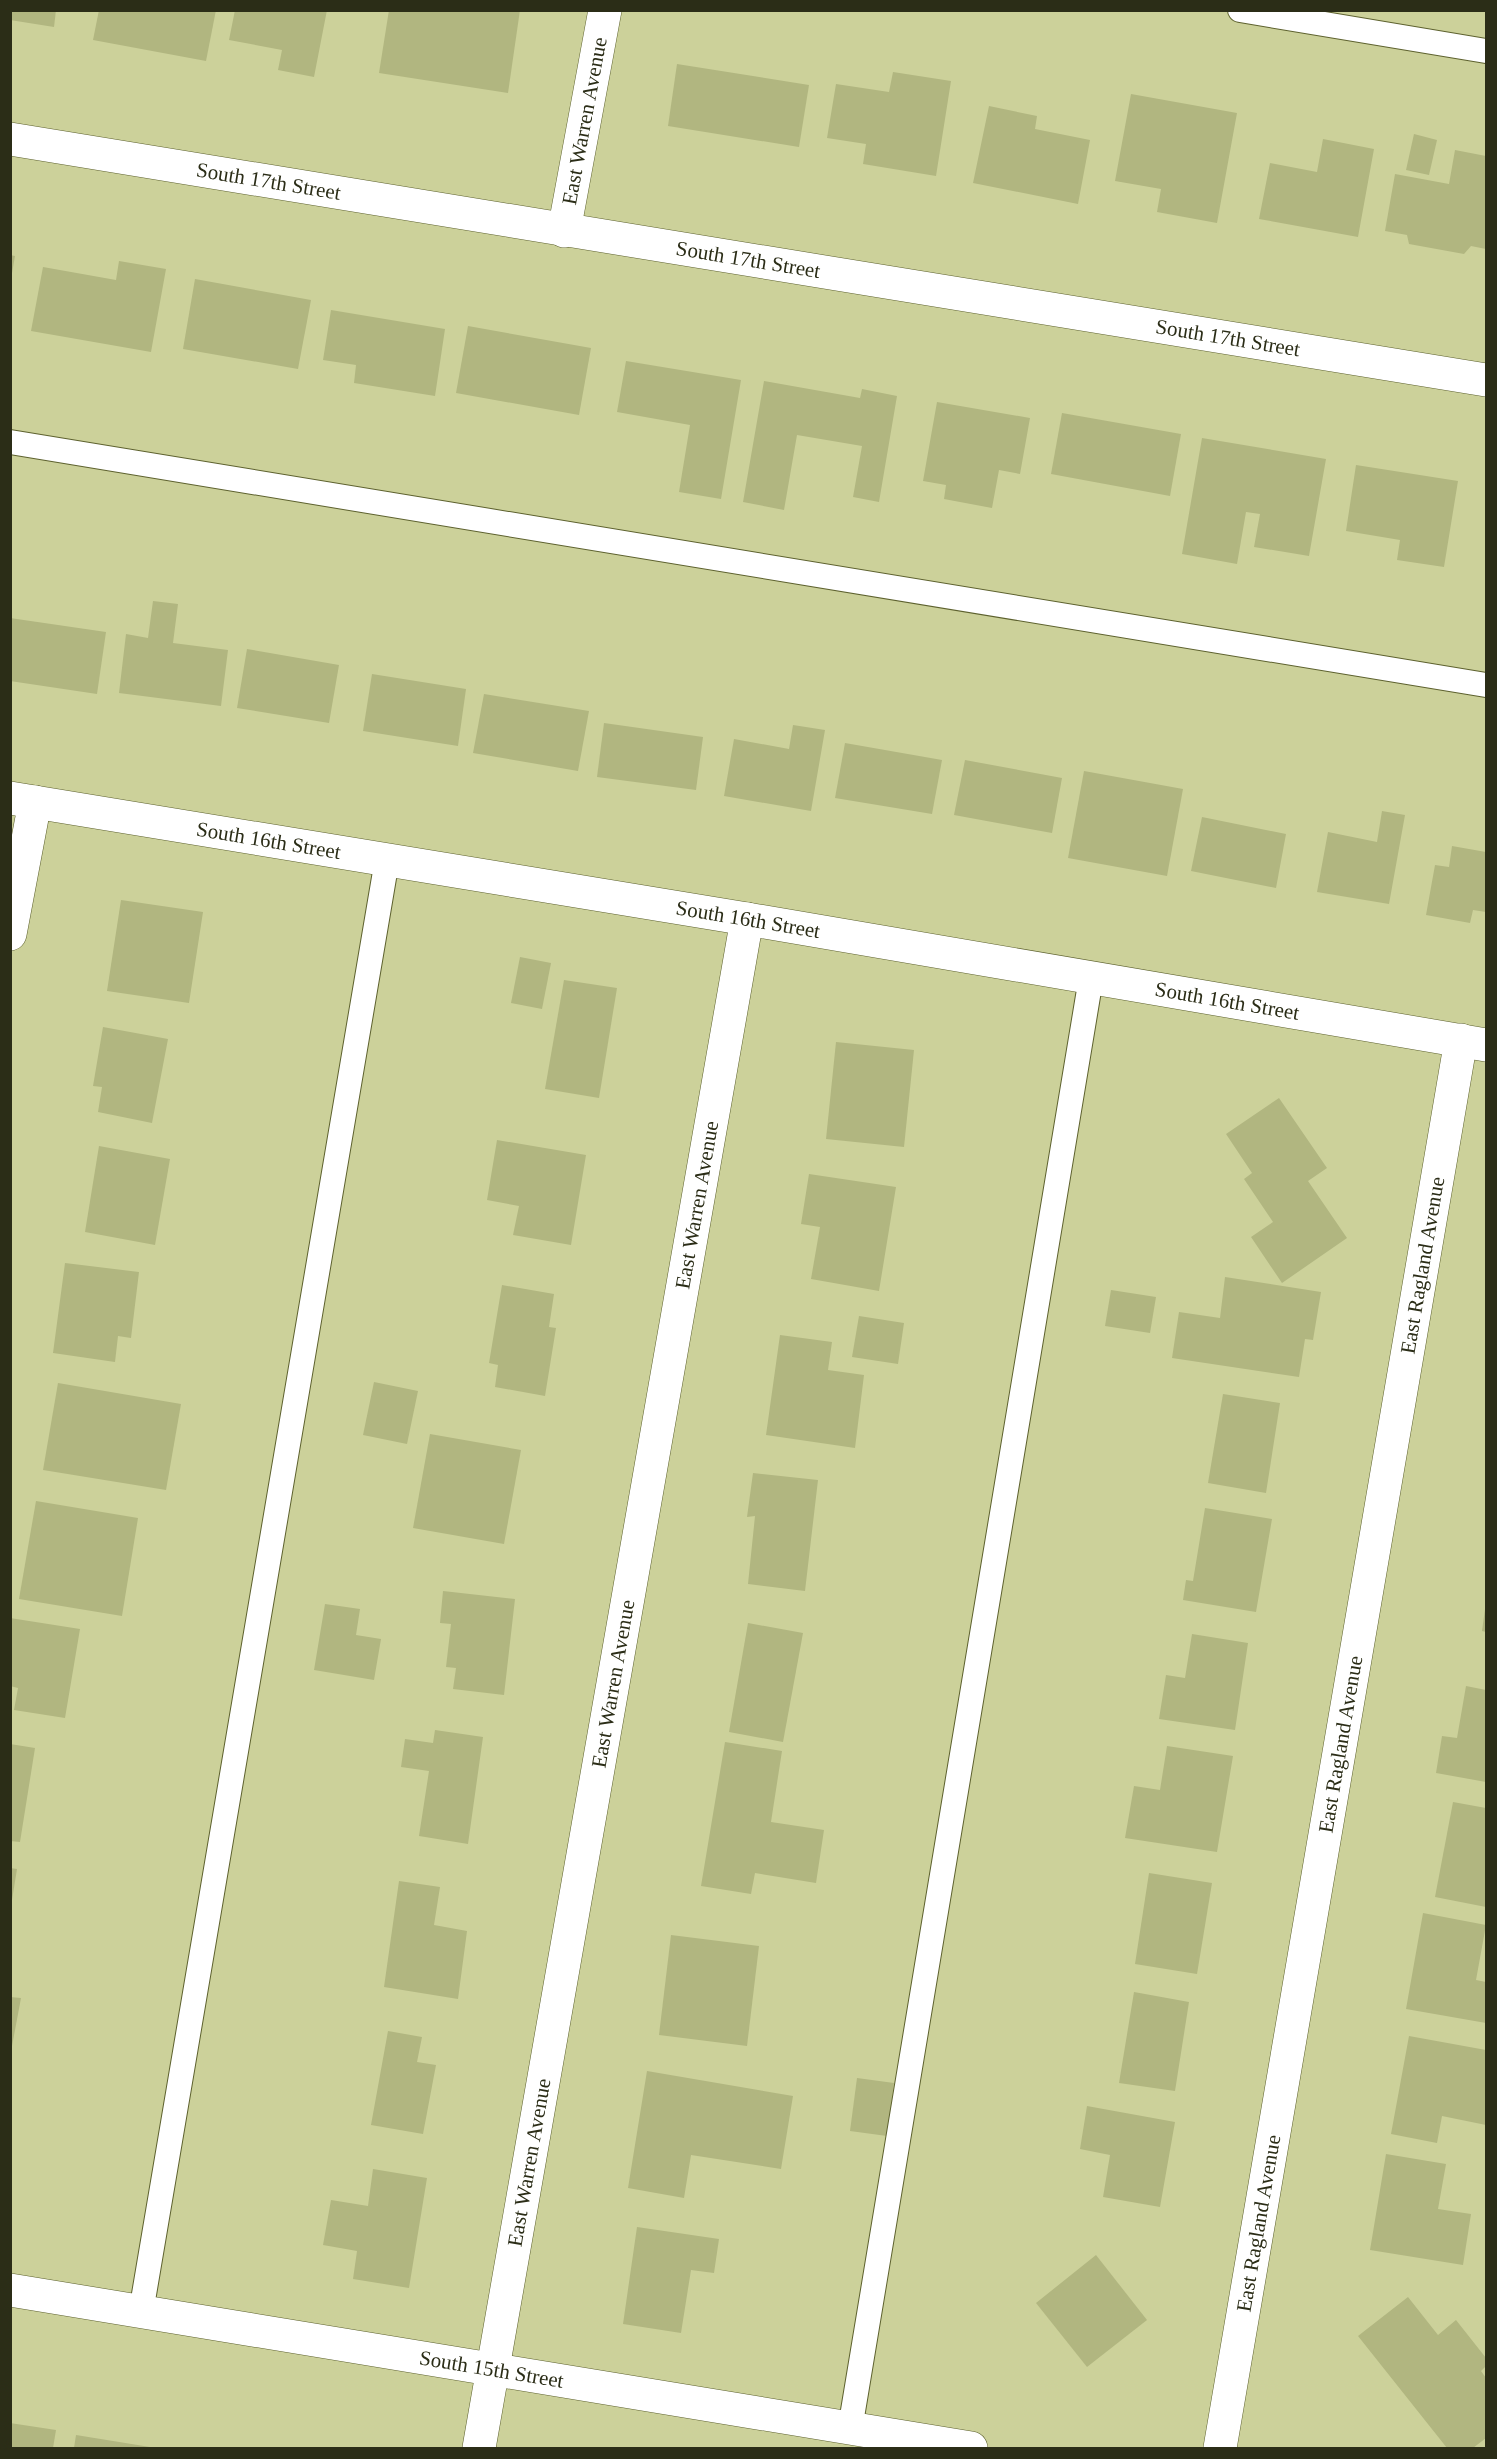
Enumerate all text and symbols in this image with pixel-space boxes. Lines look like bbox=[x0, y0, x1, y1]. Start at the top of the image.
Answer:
street label: East Warren Avenue bbox=[557, 35, 612, 207]
street label: South 17th Street bbox=[195, 158, 343, 205]
street label: South 17th Street bbox=[674, 236, 822, 283]
street label: South 17th Street bbox=[1154, 314, 1302, 361]
street label: South 16th Street bbox=[195, 817, 343, 864]
street label: South 16th Street bbox=[674, 896, 822, 943]
street label: South 16th Street bbox=[1153, 977, 1301, 1025]
street label: East Warren Avenue bbox=[670, 1119, 723, 1291]
street label: East Ragland Avenue bbox=[1395, 1175, 1449, 1356]
street label: East Warren Avenue bbox=[586, 1598, 639, 1770]
street label: East Ragland Avenue bbox=[1314, 1654, 1367, 1835]
street label: East Warren Avenue bbox=[503, 2076, 556, 2248]
street label: East Ragland Avenue bbox=[1232, 2133, 1285, 2314]
street label: South 15th Street bbox=[418, 2345, 566, 2393]

